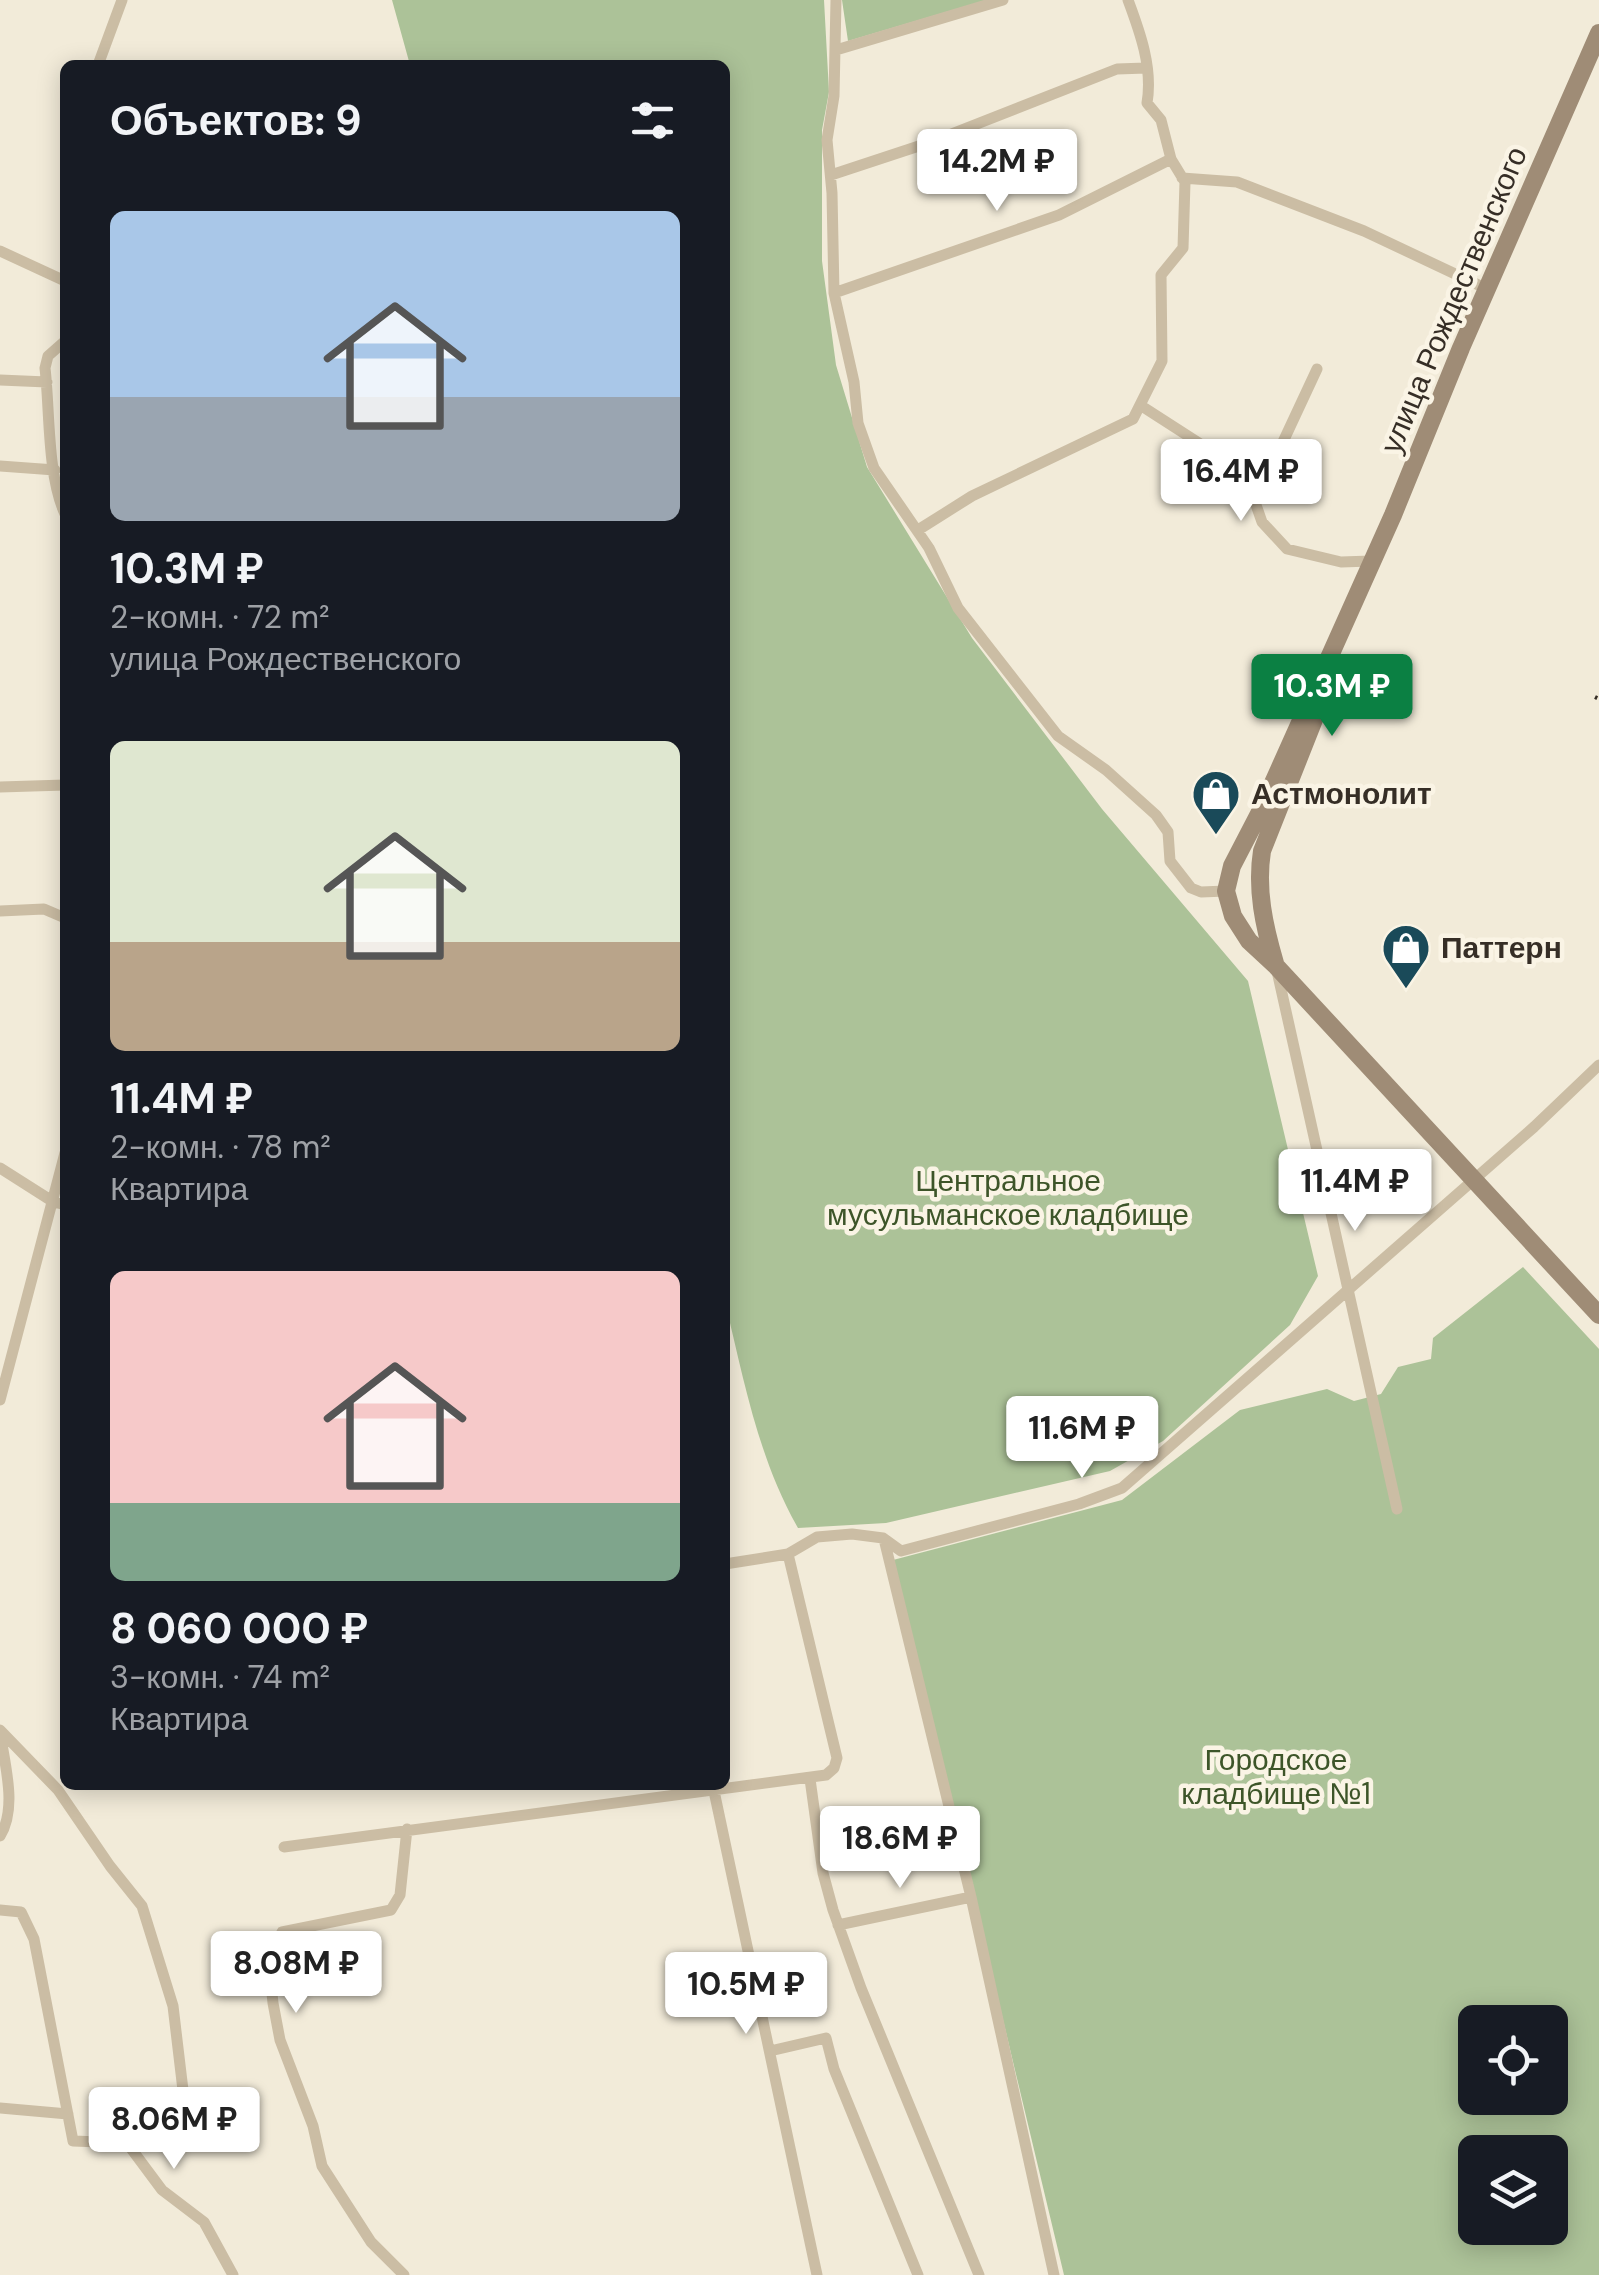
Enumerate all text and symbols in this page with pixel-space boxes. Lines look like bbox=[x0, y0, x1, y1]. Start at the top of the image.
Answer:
text: Объектов: 9 bbox=[110, 93, 362, 148]
icon: filters bbox=[625, 93, 680, 148]
pin: 14.2M ₽ bbox=[905, 129, 1089, 214]
text: 14.2M ₽ bbox=[939, 140, 1055, 182]
street label: улица Рождественского bbox=[1371, 141, 1536, 459]
icon: home bbox=[305, 276, 485, 456]
pin: 16.4M ₽ bbox=[1149, 439, 1333, 524]
text: 16.4M ₽ bbox=[1183, 450, 1299, 492]
text: 10.3M ₽ bbox=[110, 541, 264, 596]
text: 2-комн. · 72 m² bbox=[110, 596, 330, 638]
text: улица Рождественского bbox=[110, 638, 461, 680]
pin: 10.3M ₽ bbox=[1240, 654, 1424, 739]
text: 10.3M ₽ bbox=[1273, 665, 1391, 707]
shop icon: Астмонолит bbox=[1190, 768, 1242, 836]
place label: Астмонолит bbox=[1251, 774, 1432, 813]
icon: home bbox=[305, 806, 485, 986]
shop icon: Паттерн bbox=[1380, 922, 1432, 990]
place label: Паттерн bbox=[1441, 928, 1562, 967]
text: 11.4M ₽ bbox=[110, 1071, 253, 1126]
text: 2-комн. · 78 m² bbox=[110, 1126, 331, 1168]
pin: 11.4M ₽ bbox=[1263, 1149, 1447, 1234]
text: 11.4M ₽ bbox=[1301, 1160, 1409, 1202]
park label: Центральное мусульманское кладбище bbox=[827, 1161, 1189, 1234]
text: Квартира bbox=[110, 1168, 248, 1210]
icon: home bbox=[305, 1336, 485, 1516]
pin: 11.6M ₽ bbox=[990, 1396, 1174, 1481]
text: 11.6M ₽ bbox=[1028, 1407, 1136, 1449]
text: 8 060 000 ₽ bbox=[110, 1601, 368, 1656]
text: 3-комн. · 74 m² bbox=[110, 1656, 330, 1698]
text: Квартира bbox=[110, 1698, 248, 1740]
park label: Городское кладбище №1 bbox=[1181, 1740, 1371, 1813]
pin: 18.6M ₽ bbox=[808, 1806, 992, 1891]
text: 18.6M ₽ bbox=[842, 1817, 958, 1859]
pin: 8.08M ₽ bbox=[204, 1931, 388, 2016]
text: 8.08M ₽ bbox=[233, 1942, 359, 1984]
pin: 10.5M ₽ bbox=[654, 1952, 838, 2037]
text: 10.5M ₽ bbox=[687, 1963, 805, 2005]
map controls bbox=[1458, 2005, 1568, 2245]
button: locate bbox=[1458, 2005, 1568, 2115]
pin: 8.06M ₽ bbox=[82, 2087, 266, 2172]
text: 8.06M ₽ bbox=[111, 2098, 237, 2140]
button: layers bbox=[1458, 2135, 1568, 2245]

